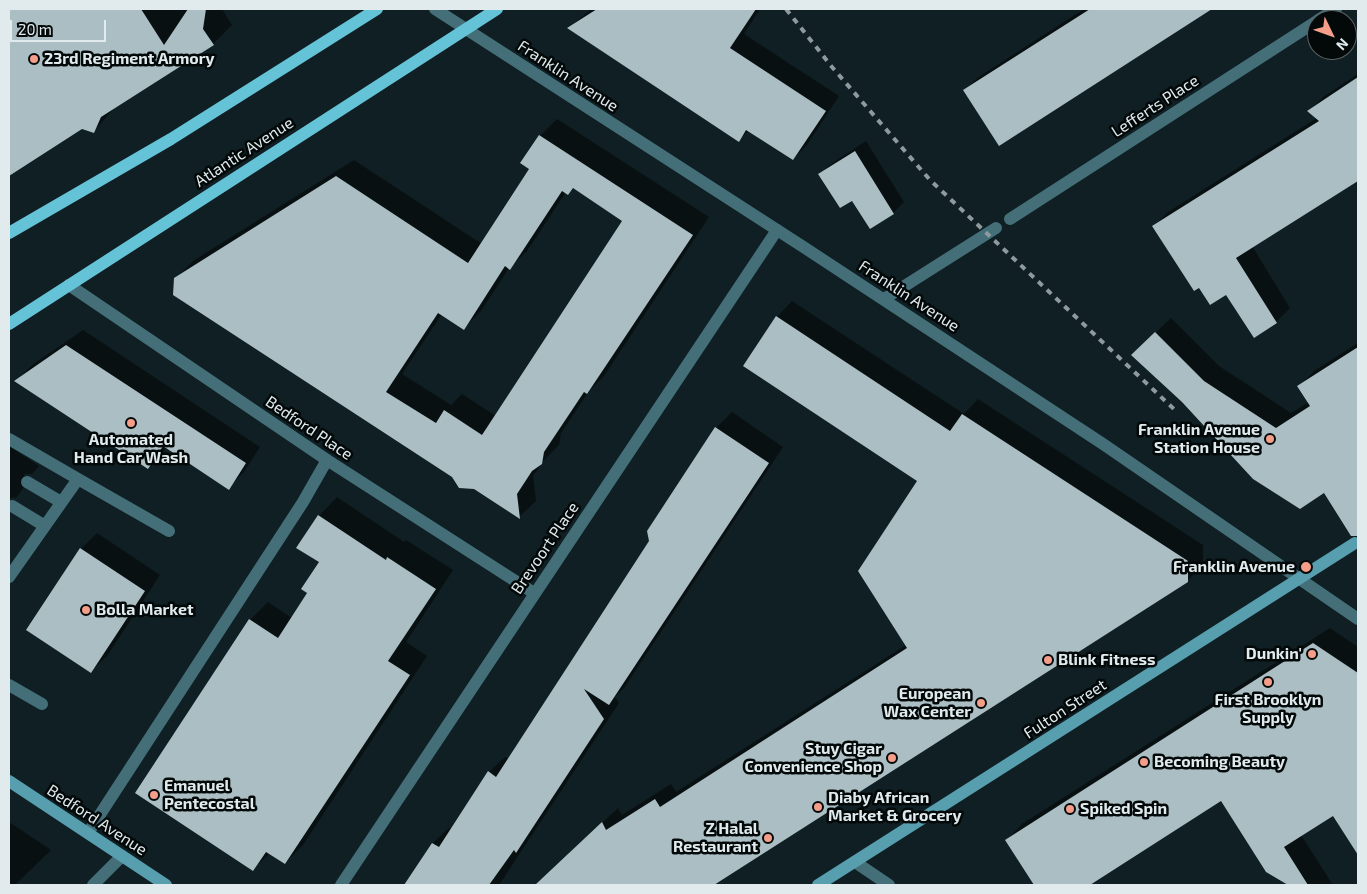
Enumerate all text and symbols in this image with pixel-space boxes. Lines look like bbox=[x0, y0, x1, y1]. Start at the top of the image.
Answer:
scale bar bbox=[12, 10, 109, 42]
north arrow bbox=[1307, 10, 1357, 60]
text: 20 m bbox=[18, 20, 52, 38]
text: N bbox=[1333, 35, 1352, 54]
street label: Franklin Avenue bbox=[514, 36, 622, 116]
place label: 23rd Regiment Armory bbox=[44, 49, 215, 69]
marker: 23rd Regiment Armory bbox=[28, 53, 40, 65]
street label: Lefferts Place bbox=[1108, 71, 1202, 141]
street label: Atlantic Avenue bbox=[191, 113, 297, 191]
street label: Franklin Avenue bbox=[855, 256, 963, 336]
street label: Bedford Place bbox=[262, 392, 356, 464]
marker: Automated Hand Car Wash bbox=[125, 417, 137, 429]
place label: Franklin Avenue Station House bbox=[1138, 420, 1260, 458]
place label: Automated Hand Car Wash bbox=[74, 430, 188, 468]
marker: Franklin Avenue Station House bbox=[1264, 433, 1276, 445]
street label: Brevoort Place bbox=[507, 498, 583, 598]
place label: Franklin Avenue bbox=[1173, 557, 1295, 577]
marker: Franklin Avenue bbox=[1299, 560, 1313, 574]
place label: Bolla Market bbox=[96, 600, 194, 620]
marker: Bolla Market bbox=[80, 604, 92, 616]
place label: Dunkin' bbox=[1246, 644, 1302, 664]
marker: Dunkin' bbox=[1306, 648, 1318, 660]
place label: Blink Fitness bbox=[1058, 650, 1155, 670]
marker: Blink Fitness bbox=[1042, 654, 1054, 666]
street label: Fulton Street bbox=[1020, 675, 1110, 743]
marker: First Brooklyn Supply bbox=[1262, 676, 1274, 688]
place label: European Wax Center bbox=[883, 684, 971, 722]
place label: First Brooklyn Supply bbox=[1215, 690, 1321, 728]
marker: European Wax Center bbox=[975, 697, 987, 709]
place label: Stuy Cigar Convenience Shop bbox=[744, 739, 882, 777]
marker: Stuy Cigar Convenience Shop bbox=[886, 752, 898, 764]
place label: Becoming Beauty bbox=[1154, 752, 1285, 772]
marker: Becoming Beauty bbox=[1138, 756, 1150, 768]
place label: Emanuel Pentecostal bbox=[164, 776, 255, 814]
street label: Bedford Avenue bbox=[43, 781, 151, 859]
place label: Diaby African Market & Grocery bbox=[828, 788, 961, 826]
marker: Emanuel Pentecostal bbox=[148, 789, 160, 801]
place label: Spiked Spin bbox=[1080, 799, 1167, 819]
marker: Diaby African Market & Grocery bbox=[812, 801, 824, 813]
marker: Spiked Spin bbox=[1064, 803, 1076, 815]
place label: Z Halal Restaurant bbox=[673, 819, 758, 857]
marker: Z Halal Restaurant bbox=[762, 832, 774, 844]

